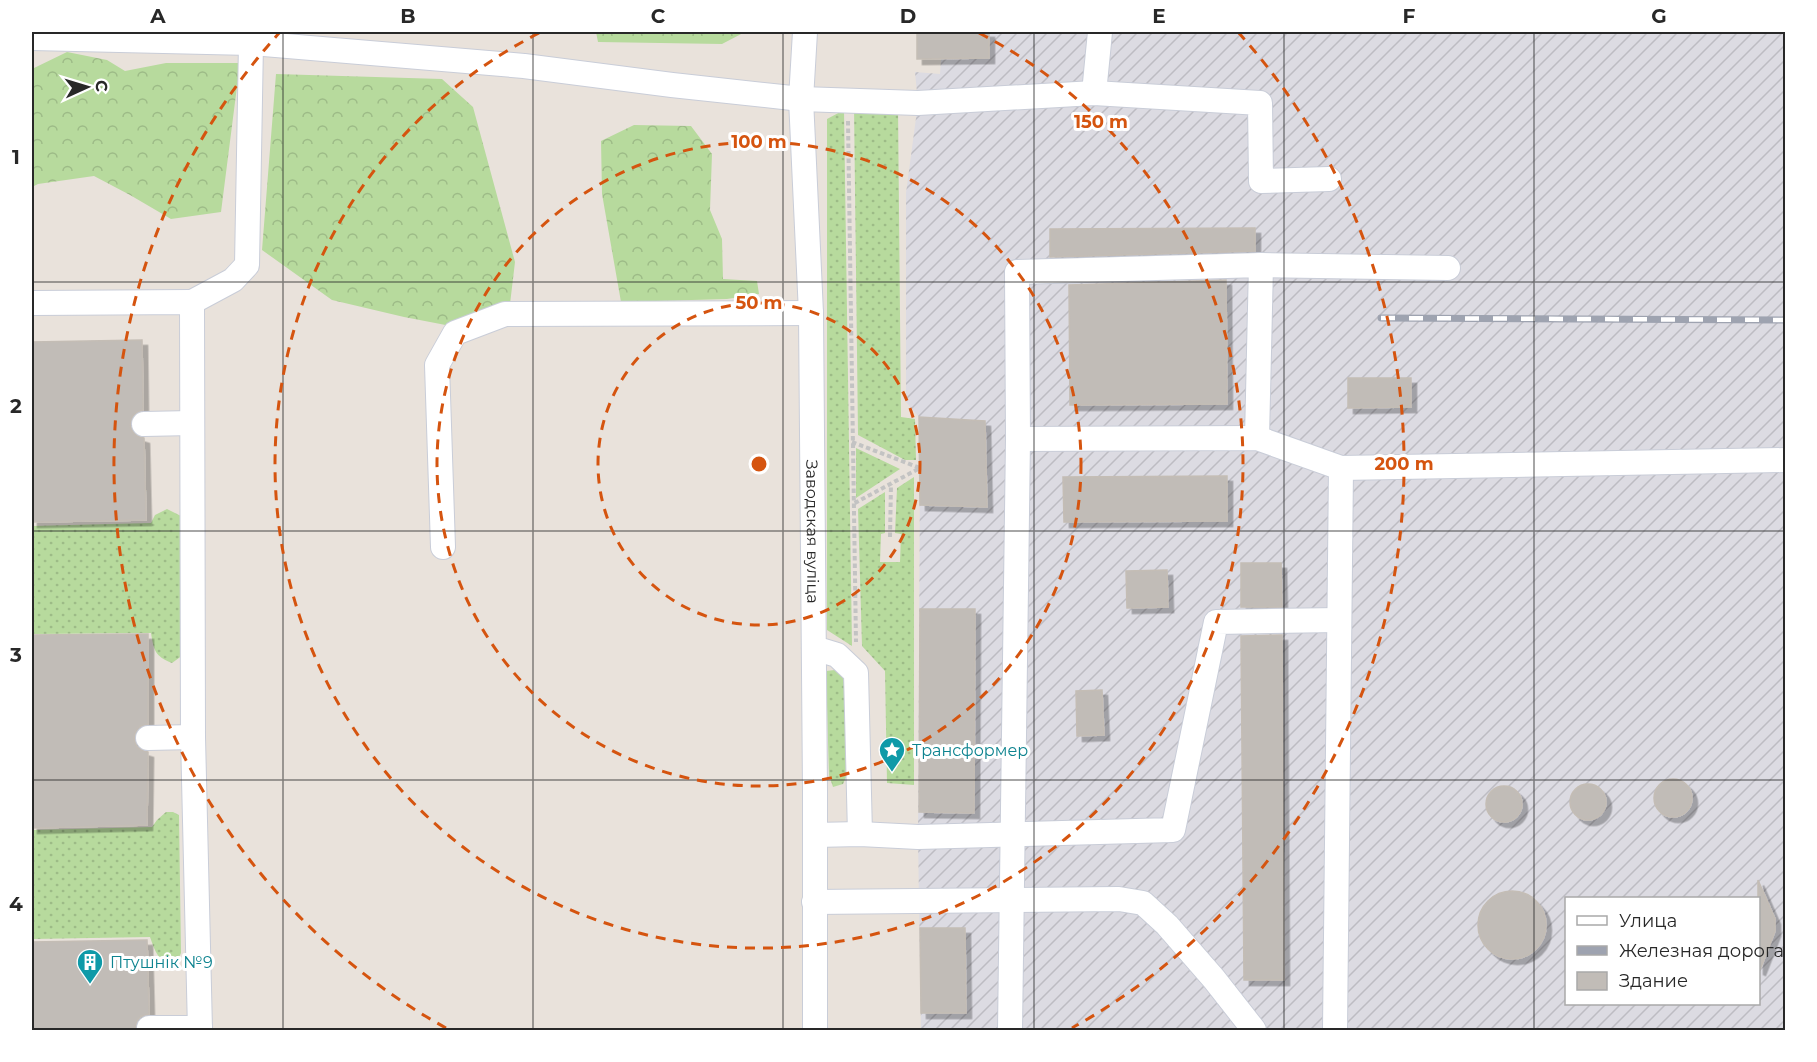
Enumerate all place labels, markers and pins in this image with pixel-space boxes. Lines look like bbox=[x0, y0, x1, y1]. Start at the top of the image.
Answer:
centre of rings bbox=[749, 454, 769, 474]
place icon: Трансформер bbox=[877, 735, 907, 773]
place label: Трансформер bbox=[912, 741, 1028, 760]
building icon: Птушнік №9 bbox=[75, 947, 105, 985]
place label: Птушнік №9 bbox=[110, 953, 213, 972]

